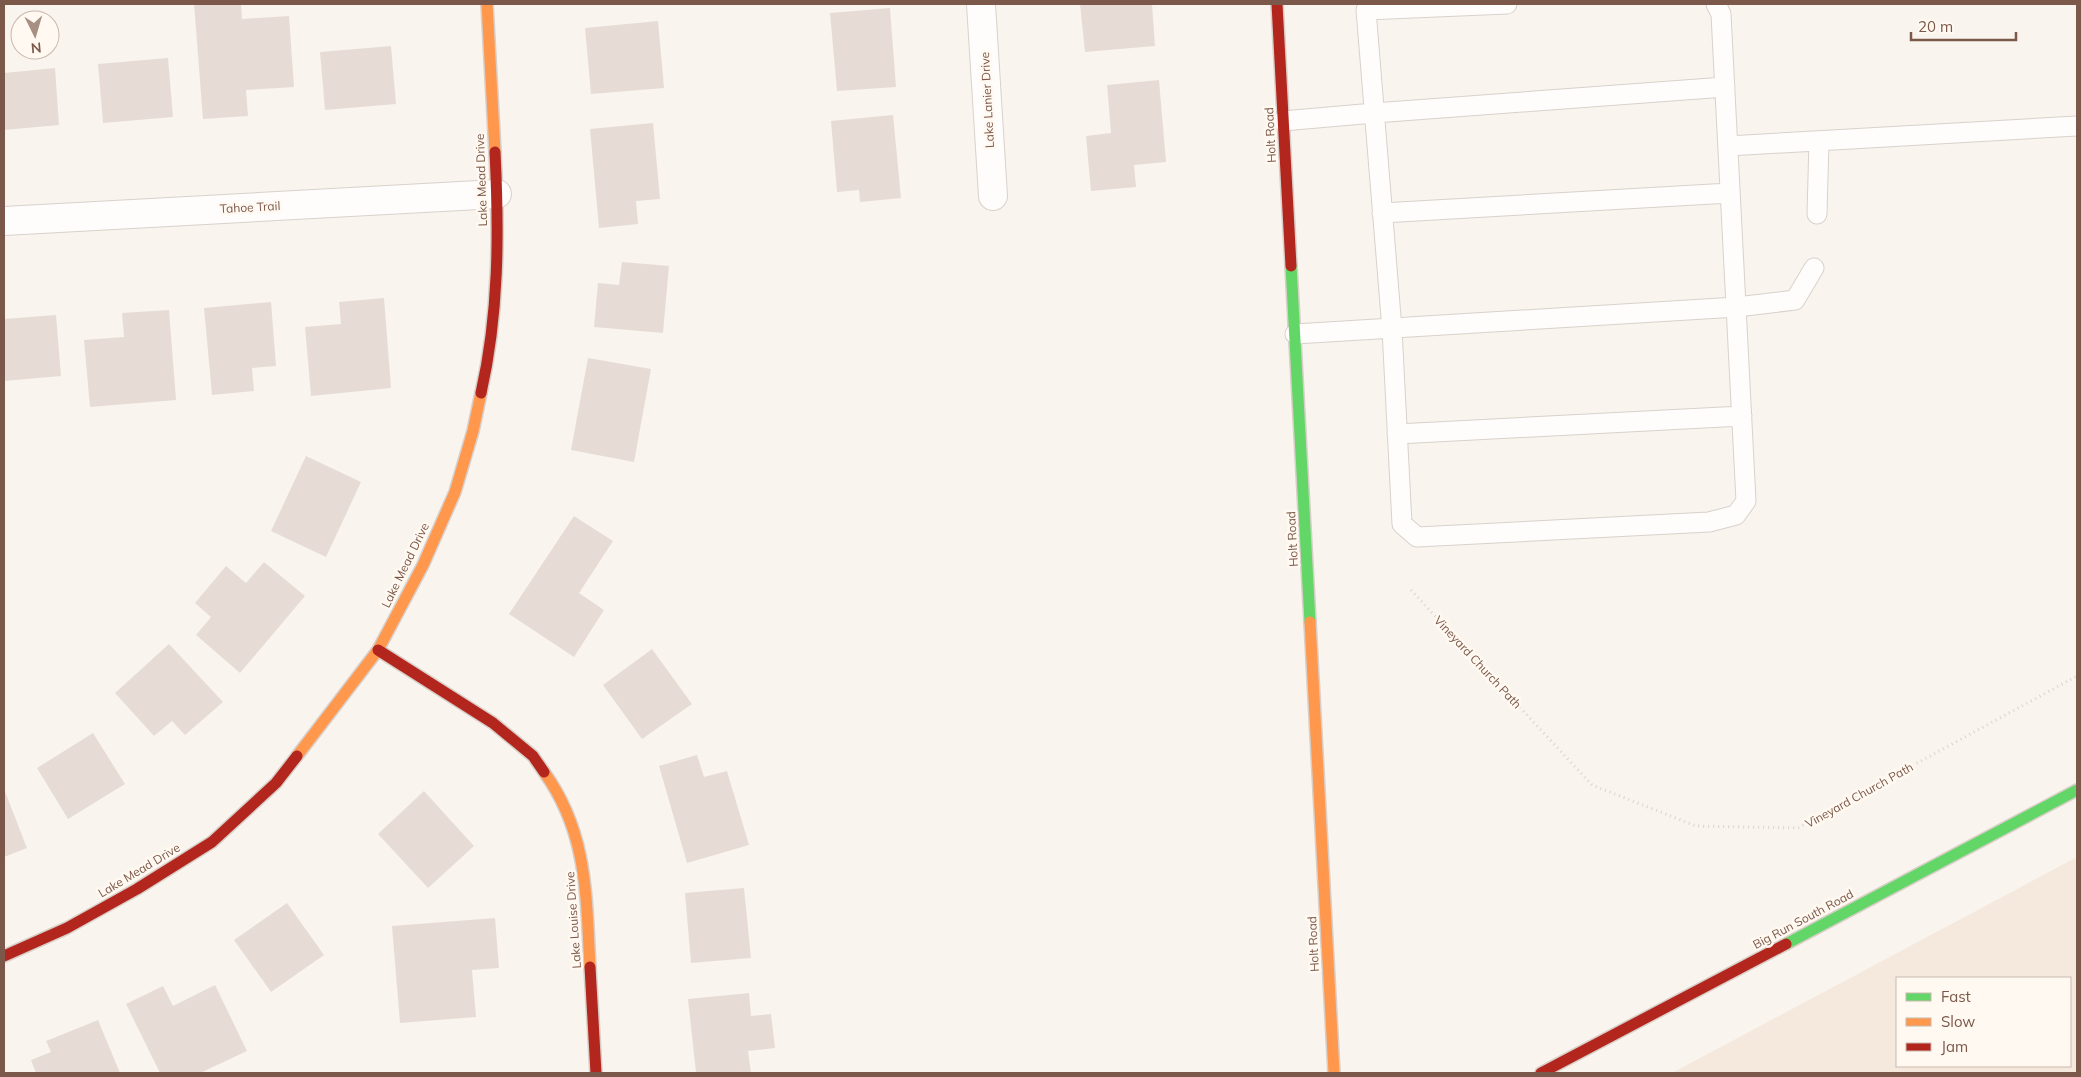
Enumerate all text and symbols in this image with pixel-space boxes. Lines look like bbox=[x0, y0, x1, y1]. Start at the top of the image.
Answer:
north arrow bbox=[10, 10, 60, 60]
scale bar bbox=[1911, 10, 2016, 42]
text: 20 m bbox=[1918, 17, 1953, 36]
text: N bbox=[30, 39, 42, 57]
street label: Lake Lanier Drive bbox=[977, 52, 997, 148]
street label: Holt Road bbox=[1261, 107, 1279, 163]
street label: Lake Mead Drive bbox=[472, 133, 490, 227]
street label: Tahoe Trail bbox=[219, 198, 281, 216]
street label: Holt Road bbox=[1283, 511, 1301, 567]
street label: Lake Mead Drive bbox=[378, 520, 432, 610]
street label: Vineyard Church Path bbox=[1431, 613, 1525, 711]
street label: Vineyard Church Path bbox=[1802, 759, 1916, 831]
street label: Lake Mead Drive bbox=[95, 840, 183, 900]
street label: Lake Louise Drive bbox=[562, 871, 584, 969]
street label: Big Run South Road bbox=[1750, 886, 1856, 952]
street label: Holt Road bbox=[1304, 916, 1322, 972]
legend bbox=[1896, 977, 2071, 1067]
text: Fast bbox=[1941, 987, 1971, 1006]
text: Slow bbox=[1941, 1012, 1975, 1031]
text: Jam bbox=[1941, 1037, 1968, 1056]

